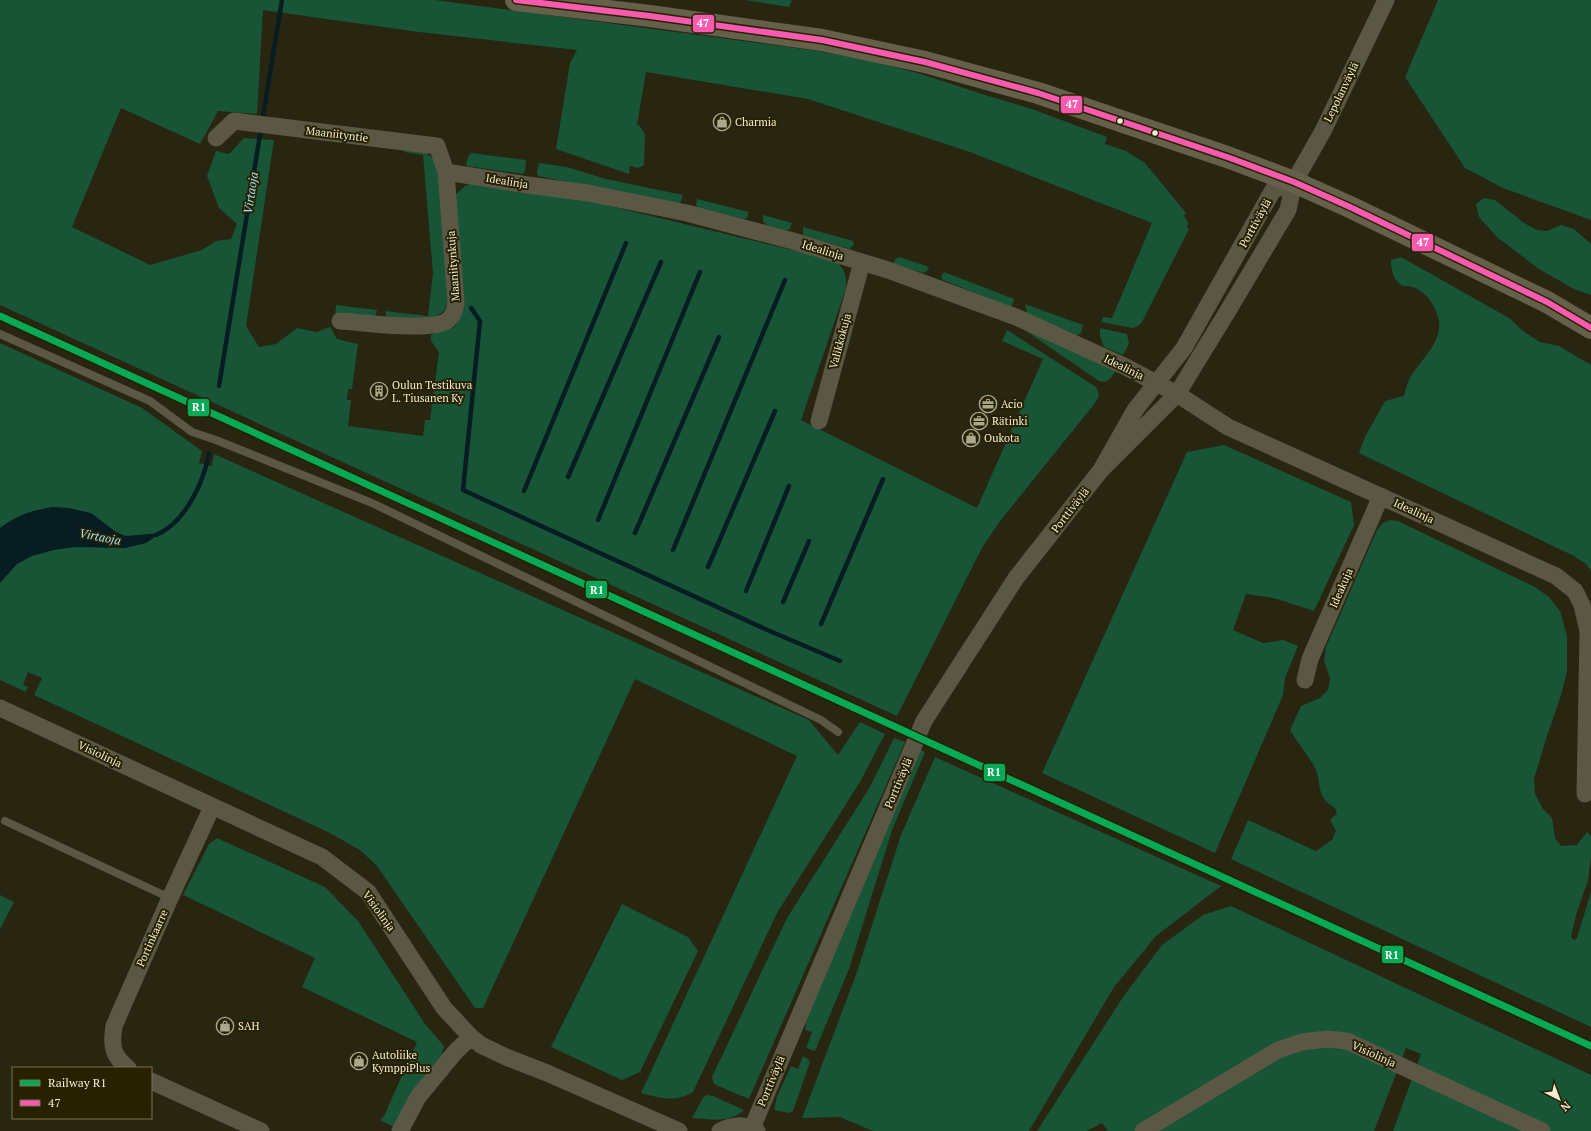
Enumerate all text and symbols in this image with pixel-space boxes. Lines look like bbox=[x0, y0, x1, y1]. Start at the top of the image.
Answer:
line badge: 47 bbox=[692, 14, 715, 33]
text: 47 bbox=[697, 16, 709, 30]
street label: Lepolanväylä bbox=[1320, 59, 1362, 124]
line badge: 47 bbox=[1060, 95, 1083, 114]
text: 47 bbox=[1066, 97, 1078, 111]
shop icon: Charmia bbox=[712, 112, 732, 132]
place label: Charmia bbox=[735, 115, 777, 129]
unlabelled marker bbox=[1115, 116, 1125, 126]
street label: Maaniityntie bbox=[305, 123, 370, 145]
unlabelled marker bbox=[1150, 128, 1160, 138]
water label: Virtaoja bbox=[240, 171, 261, 215]
street label: Idealinja bbox=[485, 171, 530, 191]
street label: Porttiväylä bbox=[1236, 196, 1274, 250]
street label: Maaniitynkuja bbox=[444, 230, 462, 302]
line badge: 47 bbox=[1411, 233, 1434, 252]
text: 47 bbox=[1417, 235, 1429, 249]
street label: Idealinja bbox=[800, 237, 846, 263]
street label: Valikkokuja bbox=[826, 311, 854, 370]
street label: Idealinja bbox=[1102, 351, 1147, 383]
place label: Oulun Testikuva L. Tiusanen Ky bbox=[392, 378, 473, 405]
building icon: Oulun Testikuva L. Tiusanen Ky bbox=[369, 381, 389, 401]
office icon: Acio bbox=[978, 394, 998, 414]
place label: Acio bbox=[1001, 397, 1023, 411]
line badge: R1 bbox=[187, 398, 210, 417]
text: R1 bbox=[192, 400, 206, 414]
office icon: Rätinki bbox=[969, 411, 989, 431]
place label: Rätinki bbox=[992, 414, 1027, 428]
shop icon: Oukota bbox=[961, 428, 981, 448]
place label: Oukota bbox=[984, 431, 1020, 445]
street label: Porttiväylä bbox=[1048, 484, 1092, 535]
street label: Idealinja bbox=[1392, 496, 1437, 527]
water label: Virtaoja bbox=[78, 525, 122, 548]
street label: Ideakuja bbox=[1326, 566, 1356, 610]
line badge: R1 bbox=[585, 580, 608, 599]
text: R1 bbox=[590, 583, 604, 597]
street label: Visiolinja bbox=[76, 738, 125, 770]
street label: Porttiväylä bbox=[881, 755, 915, 810]
line badge: R1 bbox=[983, 763, 1006, 782]
text: R1 bbox=[987, 765, 1001, 779]
street label: Visiolinja bbox=[360, 888, 399, 934]
street label: Portinkaarre bbox=[133, 907, 171, 969]
line badge: R1 bbox=[1381, 945, 1404, 964]
text: R1 bbox=[1385, 948, 1399, 962]
shop icon: SAH bbox=[215, 1016, 235, 1036]
place label: SAH bbox=[238, 1019, 259, 1033]
street label: Visiolinja bbox=[1350, 1038, 1399, 1070]
place label: Autoliike KymppiPlus bbox=[372, 1048, 430, 1075]
shop icon: Autoliike KymppiPlus bbox=[349, 1051, 369, 1071]
street label: Porttiväylä bbox=[754, 1053, 788, 1108]
legend bbox=[12, 1067, 152, 1119]
text: Railway R1 bbox=[48, 1075, 107, 1090]
north arrow bbox=[1539, 1079, 1579, 1119]
text: 47 bbox=[48, 1095, 61, 1110]
text: N bbox=[1557, 1098, 1573, 1115]

